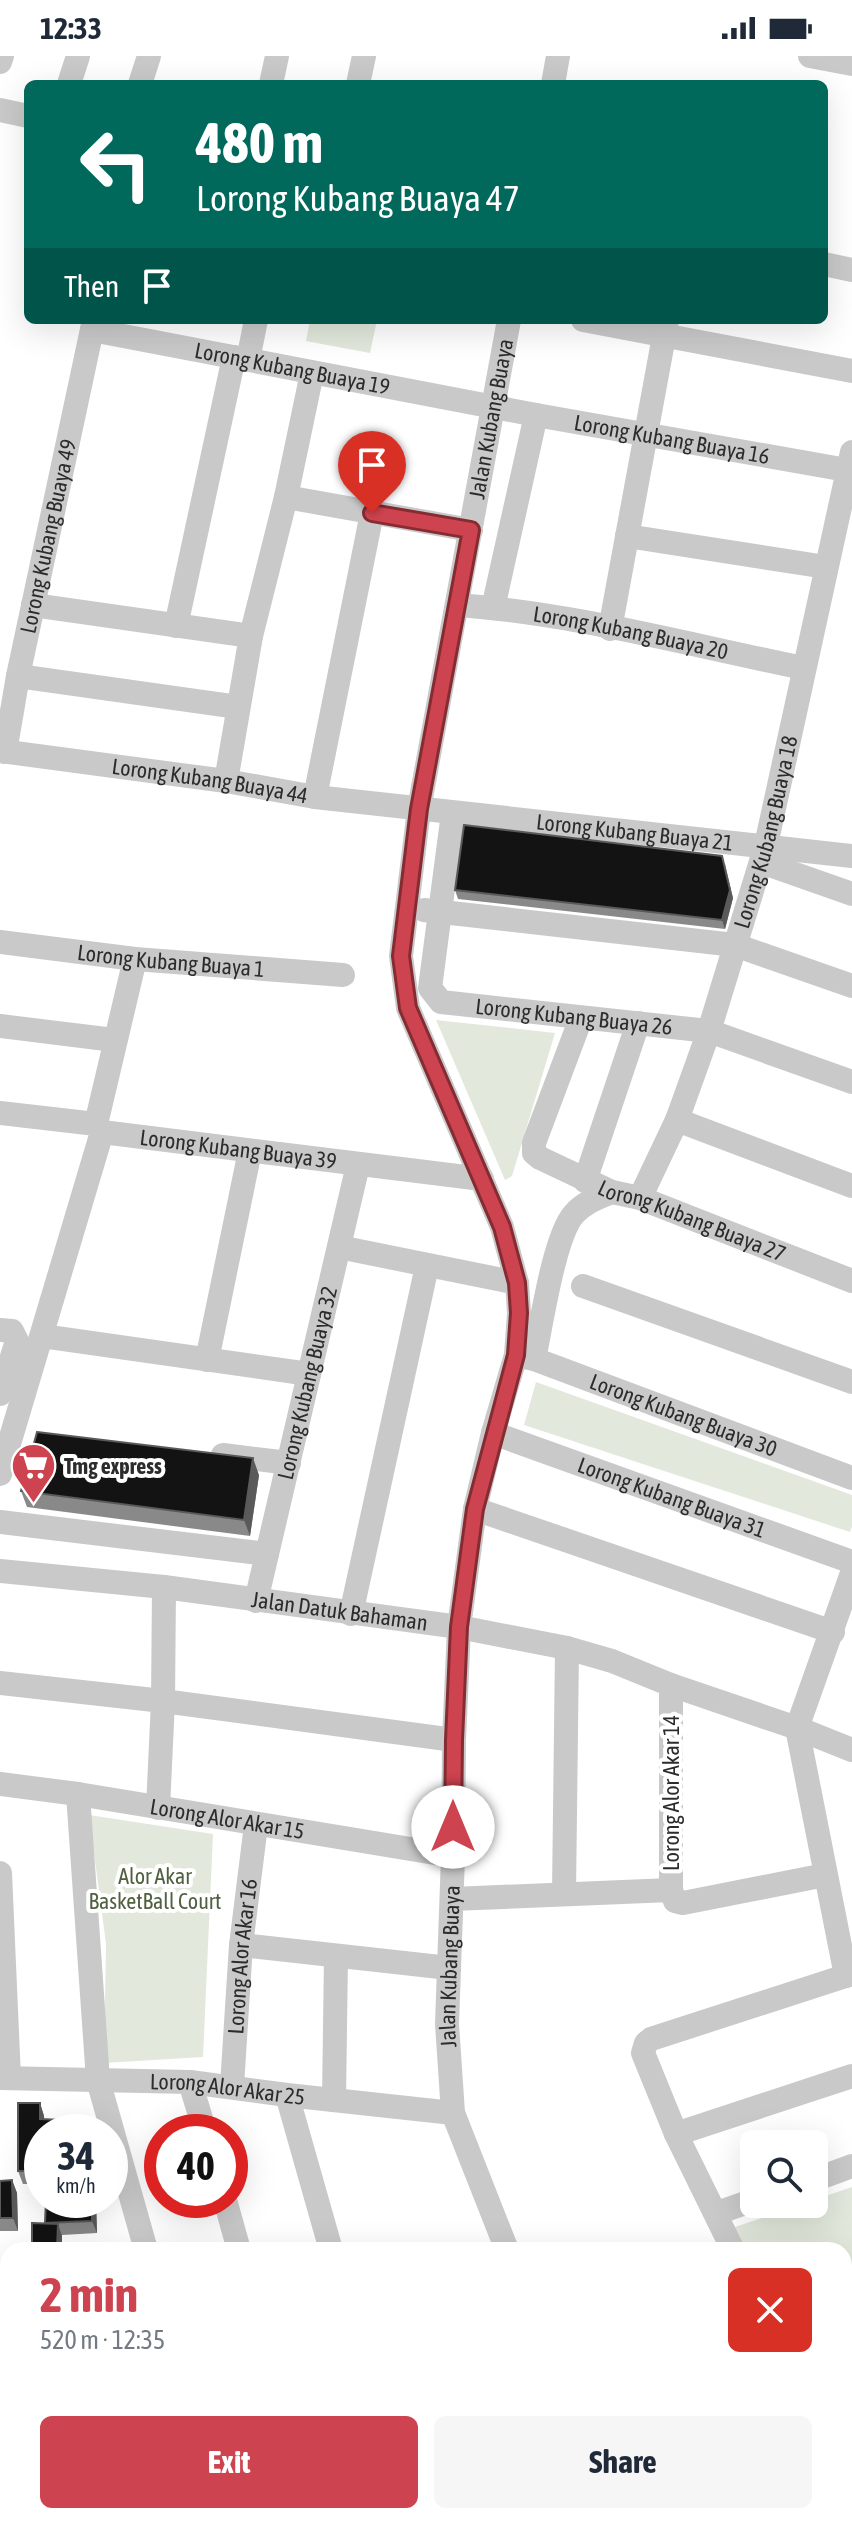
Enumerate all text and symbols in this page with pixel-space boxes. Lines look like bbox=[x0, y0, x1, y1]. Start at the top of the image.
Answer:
text: 12:33 bbox=[40, 11, 102, 45]
text: 480 m bbox=[196, 111, 323, 175]
icon: left bbox=[64, 112, 168, 216]
text: Lorong Kubang Buaya 47 bbox=[196, 177, 520, 219]
icon: arrive bbox=[135, 264, 179, 308]
text: Then bbox=[64, 269, 119, 303]
street label: Lorong Kubang Buaya 19 bbox=[193, 337, 392, 400]
street label: Jalan Kubang Buaya bbox=[463, 337, 518, 501]
street label: Lorong Kubang Buaya 16 bbox=[572, 409, 772, 469]
pin bbox=[338, 431, 406, 513]
street label: Lorong Kubang Buaya 49 bbox=[14, 437, 81, 636]
icon: arrive bbox=[350, 443, 394, 487]
street label: Lorong Kubang Buaya 20 bbox=[532, 601, 731, 665]
street label: Lorong Kubang Buaya 18 bbox=[728, 733, 803, 931]
street label: Lorong Kubang Buaya 44 bbox=[110, 753, 310, 808]
street label: Lorong Kubang Buaya 21 bbox=[535, 808, 734, 856]
street label: Lorong Kubang Buaya 1 bbox=[76, 939, 265, 982]
street label: Lorong Kubang Buaya 26 bbox=[474, 993, 674, 1040]
street label: Lorong Kubang Buaya 39 bbox=[138, 1124, 338, 1174]
street label: Lorong Kubang Buaya 27 bbox=[594, 1174, 789, 1267]
street label: Lorong Kubang Buaya 32 bbox=[272, 1284, 342, 1482]
street label: Lorong Kubang Buaya 30 bbox=[586, 1368, 781, 1462]
supermarket icon: Tmg express bbox=[9, 1442, 57, 1505]
street label: Lorong Kubang Buaya 31 bbox=[574, 1452, 769, 1543]
place label: Tmg express bbox=[64, 1453, 162, 1479]
street label: Jalan Datuk Bahaman bbox=[250, 1586, 429, 1636]
street label: Lorong Alor Akar 14 bbox=[658, 1715, 684, 1871]
position arrow bbox=[411, 1785, 495, 1869]
street label: Lorong Alor Akar 15 bbox=[148, 1793, 306, 1844]
park label: Alor Akar BasketBall Court bbox=[89, 1863, 221, 1914]
street label: Lorong Alor Akar 16 bbox=[222, 1877, 262, 2035]
street label: Jalan Kubang Buaya bbox=[434, 1885, 465, 2049]
street label: Lorong Alor Akar 25 bbox=[150, 2068, 306, 2110]
speed limit sign: 40 bbox=[144, 2114, 248, 2218]
map controls bbox=[740, 2130, 828, 2218]
button: search bbox=[740, 2130, 828, 2218]
text: 34 bbox=[57, 2133, 95, 2178]
text: km/h bbox=[56, 2174, 96, 2197]
text: 2 min bbox=[40, 2267, 138, 2322]
button: close bbox=[728, 2268, 812, 2352]
text: 520 m · 12:35 bbox=[40, 2325, 165, 2355]
button: Exit bbox=[40, 2416, 418, 2508]
button: Share bbox=[434, 2416, 812, 2508]

